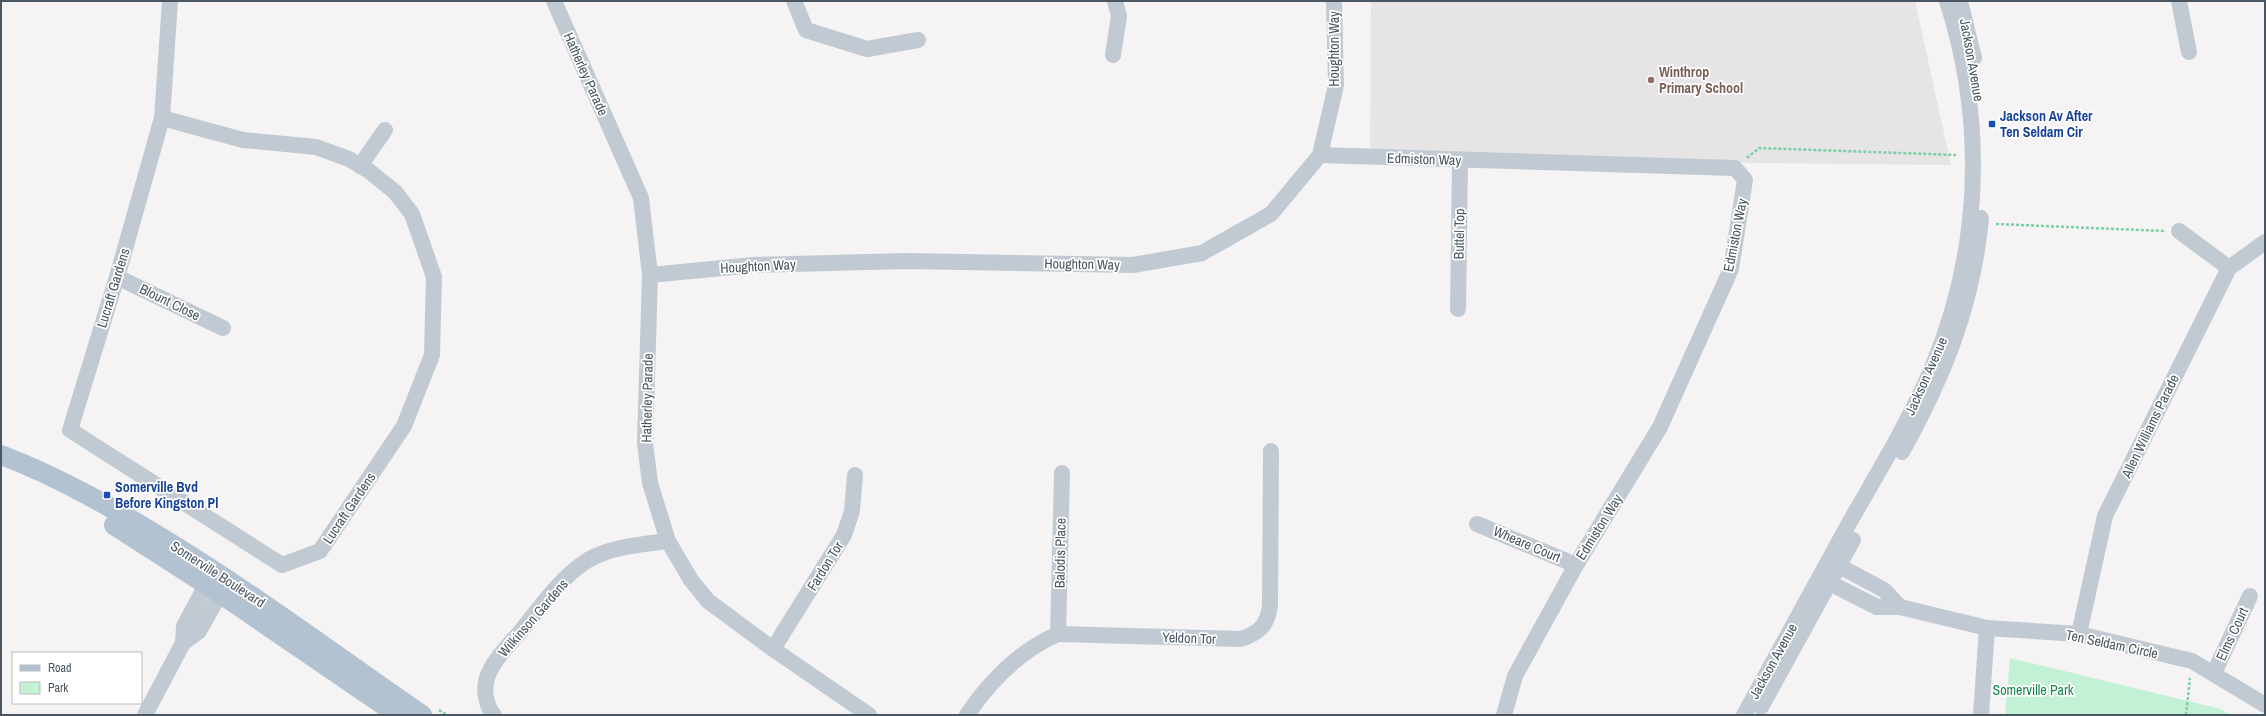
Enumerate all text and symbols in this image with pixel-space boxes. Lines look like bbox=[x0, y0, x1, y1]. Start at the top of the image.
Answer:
street label: Houghton Way bbox=[1325, 11, 1343, 87]
street label: Jackson Avenue bbox=[1956, 17, 1988, 103]
street label: Hatherley Parade bbox=[560, 30, 612, 118]
place label: Winthrop Primary School bbox=[1659, 63, 1743, 97]
marker: Winthrop Primary School bbox=[1646, 75, 1656, 85]
place label: Jackson Av After Ten Seldam Cir bbox=[2000, 107, 2093, 141]
marker: Jackson Av After Ten Seldam Cir bbox=[1987, 119, 1997, 129]
street label: Edmiston Way bbox=[1387, 149, 1462, 169]
street label: Edmiston Way bbox=[1719, 197, 1751, 273]
street label: Buttel Top bbox=[1450, 208, 1468, 260]
street label: Lucraft Gardens bbox=[92, 246, 134, 330]
street label: Houghton Way bbox=[1044, 254, 1120, 274]
street label: Houghton Way bbox=[720, 255, 796, 277]
street label: Blount Close bbox=[137, 280, 203, 324]
street label: Jackson Avenue bbox=[1901, 334, 1951, 418]
street label: Hatherley Parade bbox=[637, 353, 657, 443]
street label: Allen Williams Parade bbox=[2117, 371, 2183, 482]
street label: Lucraft Gardens bbox=[319, 469, 380, 547]
place label: Somerville Bvd Before Kingston Pl bbox=[115, 478, 218, 512]
marker: Somerville Bvd Before Kingston Pl bbox=[102, 490, 112, 500]
street label: Edmiston Way bbox=[1572, 491, 1626, 563]
street label: Balodis Place bbox=[1050, 518, 1070, 588]
street label: Wheare Court bbox=[1491, 522, 1563, 566]
street label: Somerville Boulevard bbox=[167, 537, 269, 611]
street label: Fardon Tor bbox=[803, 538, 847, 594]
street label: Wilkinson Gardens bbox=[494, 575, 572, 661]
street label: Elms Court bbox=[2212, 604, 2252, 664]
street label: Jackson Avenue bbox=[1745, 620, 1801, 702]
street label: Ten Seldam Circle bbox=[2064, 625, 2160, 663]
street label: Yeldon Tor bbox=[1162, 628, 1216, 648]
legend bbox=[12, 652, 142, 704]
text: Road bbox=[48, 660, 72, 676]
text: Park bbox=[48, 680, 68, 696]
park label: Somerville Park bbox=[1992, 681, 2074, 699]

